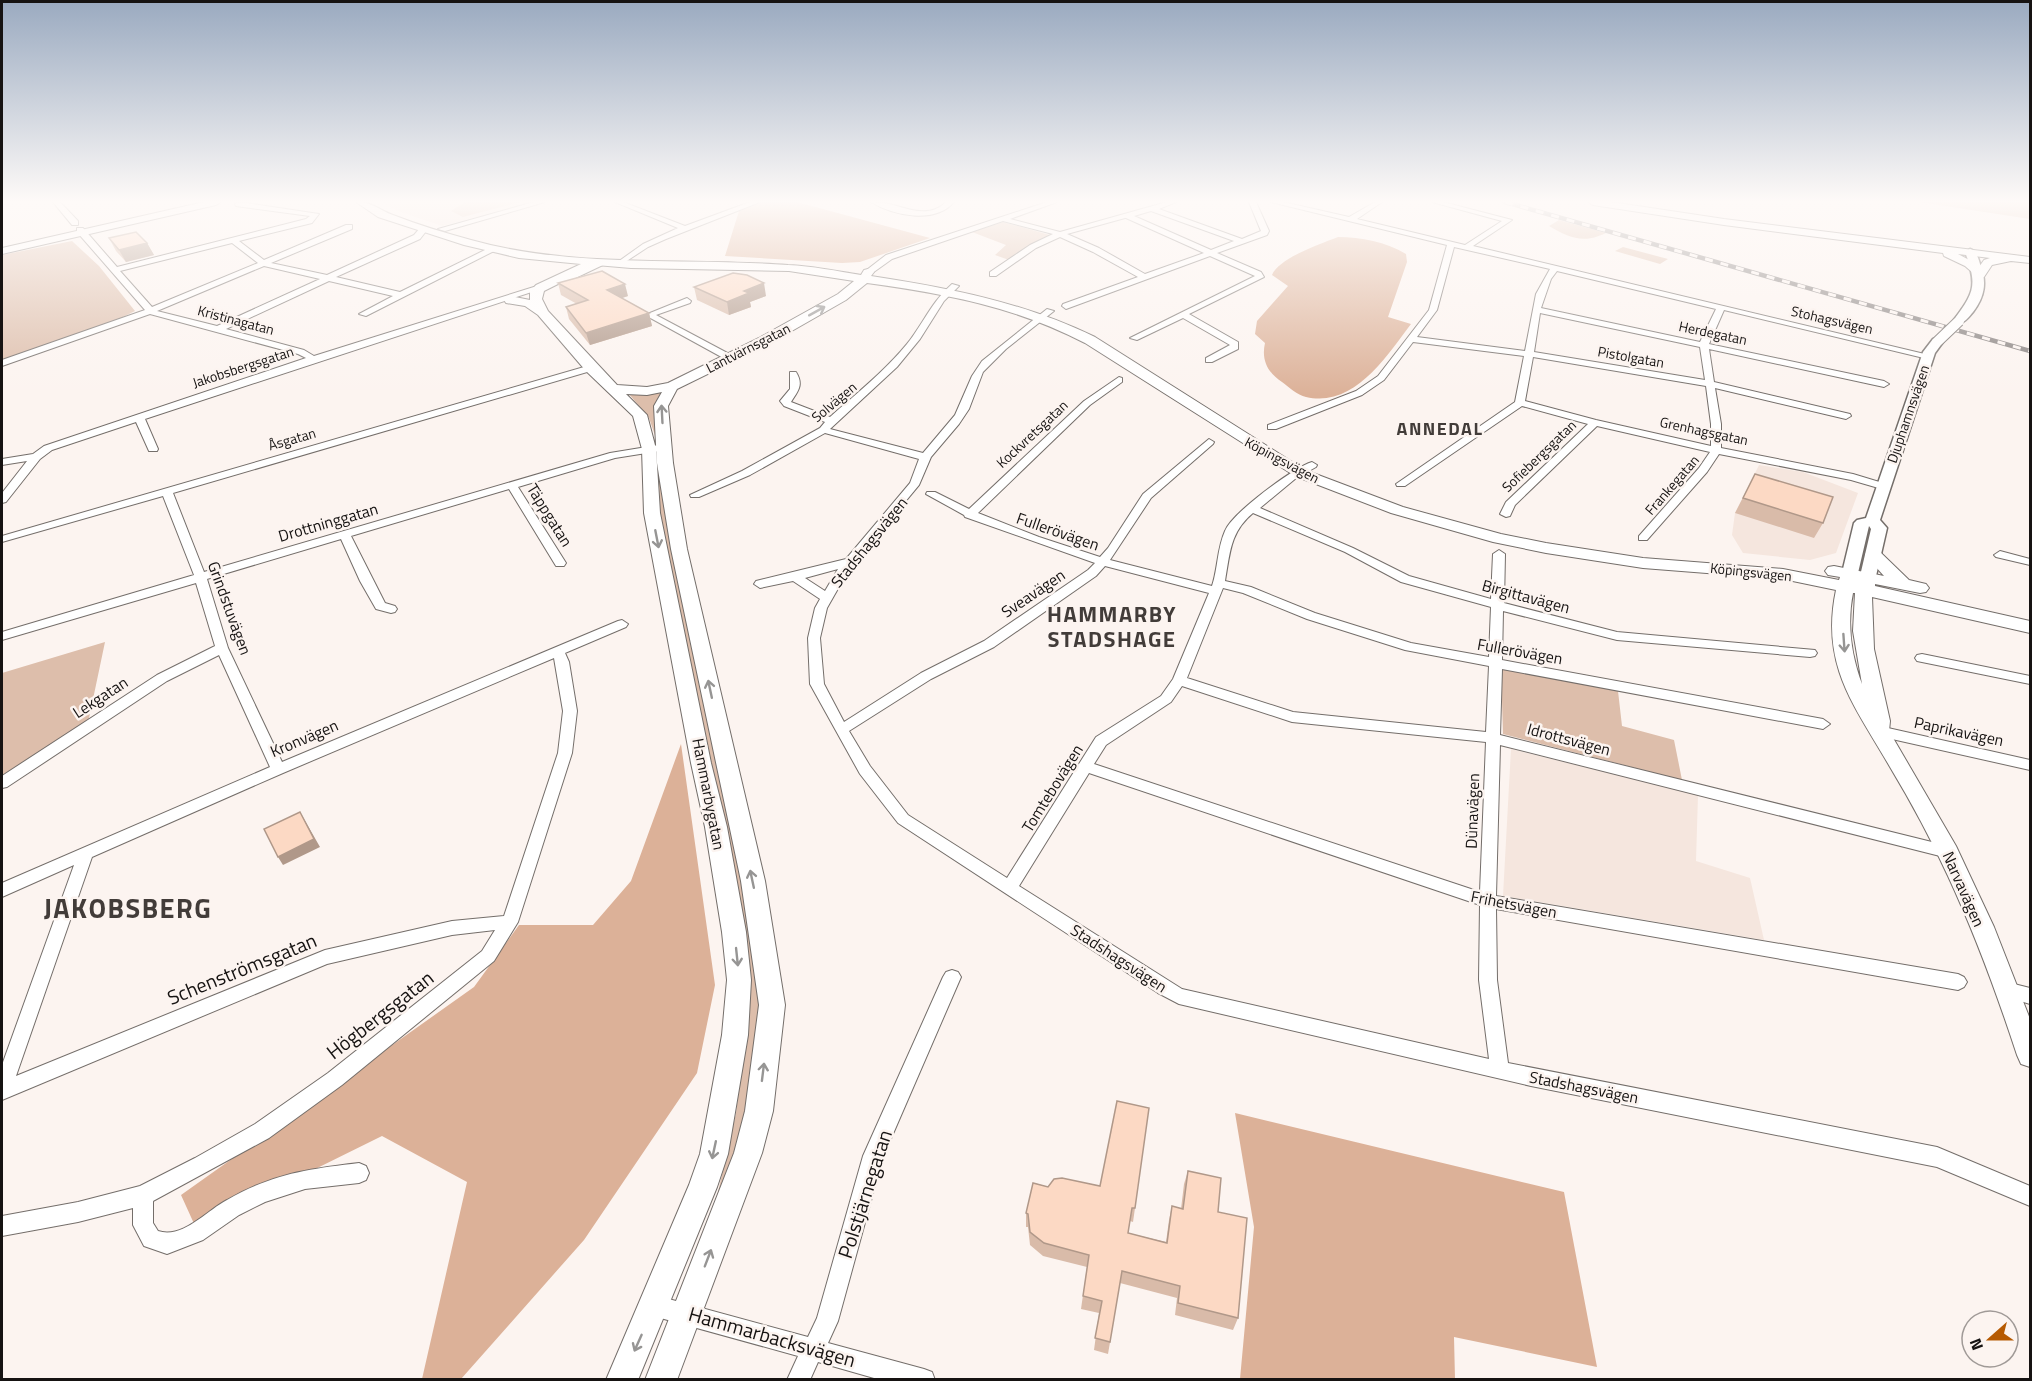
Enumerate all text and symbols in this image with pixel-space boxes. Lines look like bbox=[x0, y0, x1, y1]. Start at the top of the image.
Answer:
street label: Kristinagatan bbox=[195, 299, 277, 340]
street label: Stohagsvägen bbox=[1789, 300, 1875, 339]
one-way arrow bbox=[808, 305, 825, 317]
street label: Herdegatan bbox=[1677, 315, 1749, 350]
street label: Lantvärnsgatan bbox=[702, 317, 794, 378]
street label: Jakobsbergsgatan bbox=[190, 340, 296, 393]
street label: Pistolgatan bbox=[1596, 340, 1666, 373]
street label: Djuphamnsvägen bbox=[1881, 362, 1934, 466]
street label: Solvägen bbox=[806, 376, 861, 427]
street label: Kockvretsgatan bbox=[991, 395, 1072, 472]
one-way arrow bbox=[657, 405, 668, 425]
street label: Grenhagsgatan bbox=[1658, 411, 1750, 450]
district label: ANNEDAL bbox=[1397, 415, 1483, 442]
street label: Sofiebergsgatan bbox=[1497, 415, 1581, 497]
street label: Åsgatan bbox=[266, 422, 318, 455]
street label: Köpingsvägen bbox=[1241, 431, 1323, 488]
street label: Frankegatan bbox=[1640, 450, 1704, 519]
street label: Täppgatan bbox=[521, 479, 579, 551]
street label: Stadshagsvägen bbox=[825, 491, 913, 593]
street label: Drottninggatan bbox=[275, 496, 381, 548]
street label: Fullerövägen bbox=[1013, 506, 1103, 556]
one-way arrow bbox=[652, 528, 663, 548]
street label: Köpingsvägen bbox=[1709, 557, 1793, 586]
street label: Grindstuvägen bbox=[202, 558, 258, 658]
street label: Sveavägen bbox=[996, 563, 1070, 623]
street label: Birgittavägen bbox=[1479, 573, 1573, 619]
district label: HAMMARBY STADSHAGE bbox=[1047, 597, 1177, 656]
street label: Fullerövägen bbox=[1475, 632, 1565, 670]
one-way arrow bbox=[1839, 633, 1850, 653]
street label: Lekgatan bbox=[68, 670, 132, 724]
one-way arrow bbox=[704, 680, 715, 699]
street label: Paprikavägen bbox=[1912, 710, 2006, 752]
street label: Kronvägen bbox=[266, 713, 342, 763]
street label: Idrottsvägen bbox=[1525, 716, 1613, 762]
street label: Hammarbygatan bbox=[686, 736, 732, 852]
street label: Tomtebovägen bbox=[1015, 739, 1089, 837]
street label: Dünavägen bbox=[1459, 773, 1485, 849]
street label: Narvavägen bbox=[1937, 847, 1991, 931]
one-way arrow bbox=[746, 870, 757, 890]
street label: Frihetsvägen bbox=[1469, 884, 1559, 924]
district label: JAKOBSBERG bbox=[44, 887, 212, 928]
street label: Stadshagsvägen bbox=[1066, 918, 1172, 998]
street label: Schenströmsgatan bbox=[162, 924, 321, 1013]
one-way arrow bbox=[732, 946, 743, 966]
street label: Högbergsgatan bbox=[319, 963, 440, 1067]
one-way arrow bbox=[758, 1063, 769, 1083]
street label: Stadshagsvägen bbox=[1527, 1065, 1641, 1109]
street label: Polstjärnegatan bbox=[829, 1126, 900, 1262]
one-way arrow bbox=[708, 1140, 720, 1159]
one-way arrow bbox=[703, 1249, 714, 1268]
street label: Hammarbacksvägen bbox=[685, 1298, 859, 1375]
north arrow bbox=[1960, 1309, 2020, 1369]
one-way arrow bbox=[632, 1333, 643, 1351]
text: N bbox=[1963, 1335, 1989, 1354]

